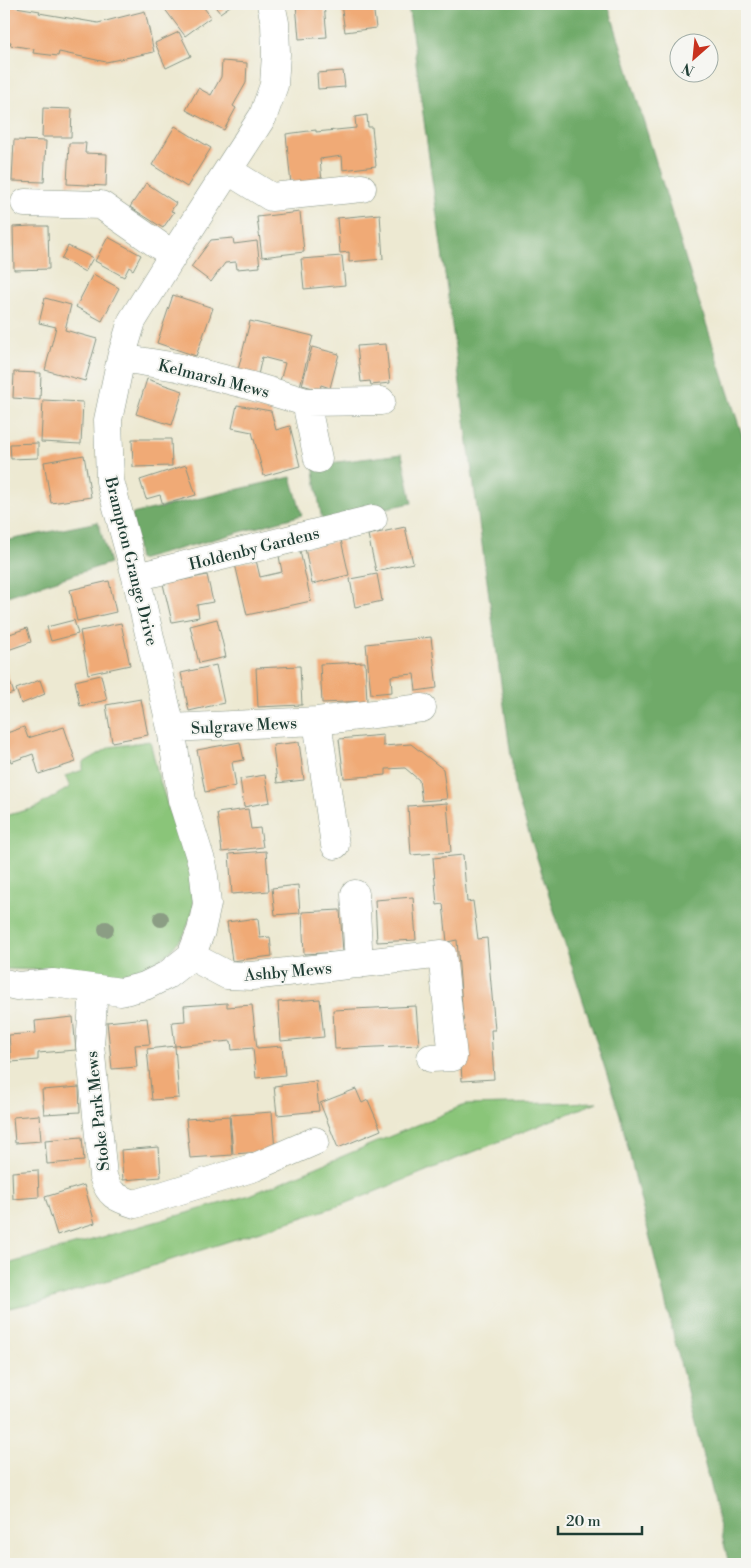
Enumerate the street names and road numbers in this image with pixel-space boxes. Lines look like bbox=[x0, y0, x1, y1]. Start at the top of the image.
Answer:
street label: Kelmarsh Mews bbox=[156, 356, 271, 402]
street label: Brampton Grange Drive bbox=[100, 474, 162, 648]
street label: Holdenby Gardens bbox=[187, 523, 321, 575]
street label: Sulgrave Mews bbox=[191, 713, 298, 739]
street label: Ashby Mews bbox=[242, 958, 333, 986]
street label: Stoke Park Mews bbox=[82, 1050, 114, 1172]

